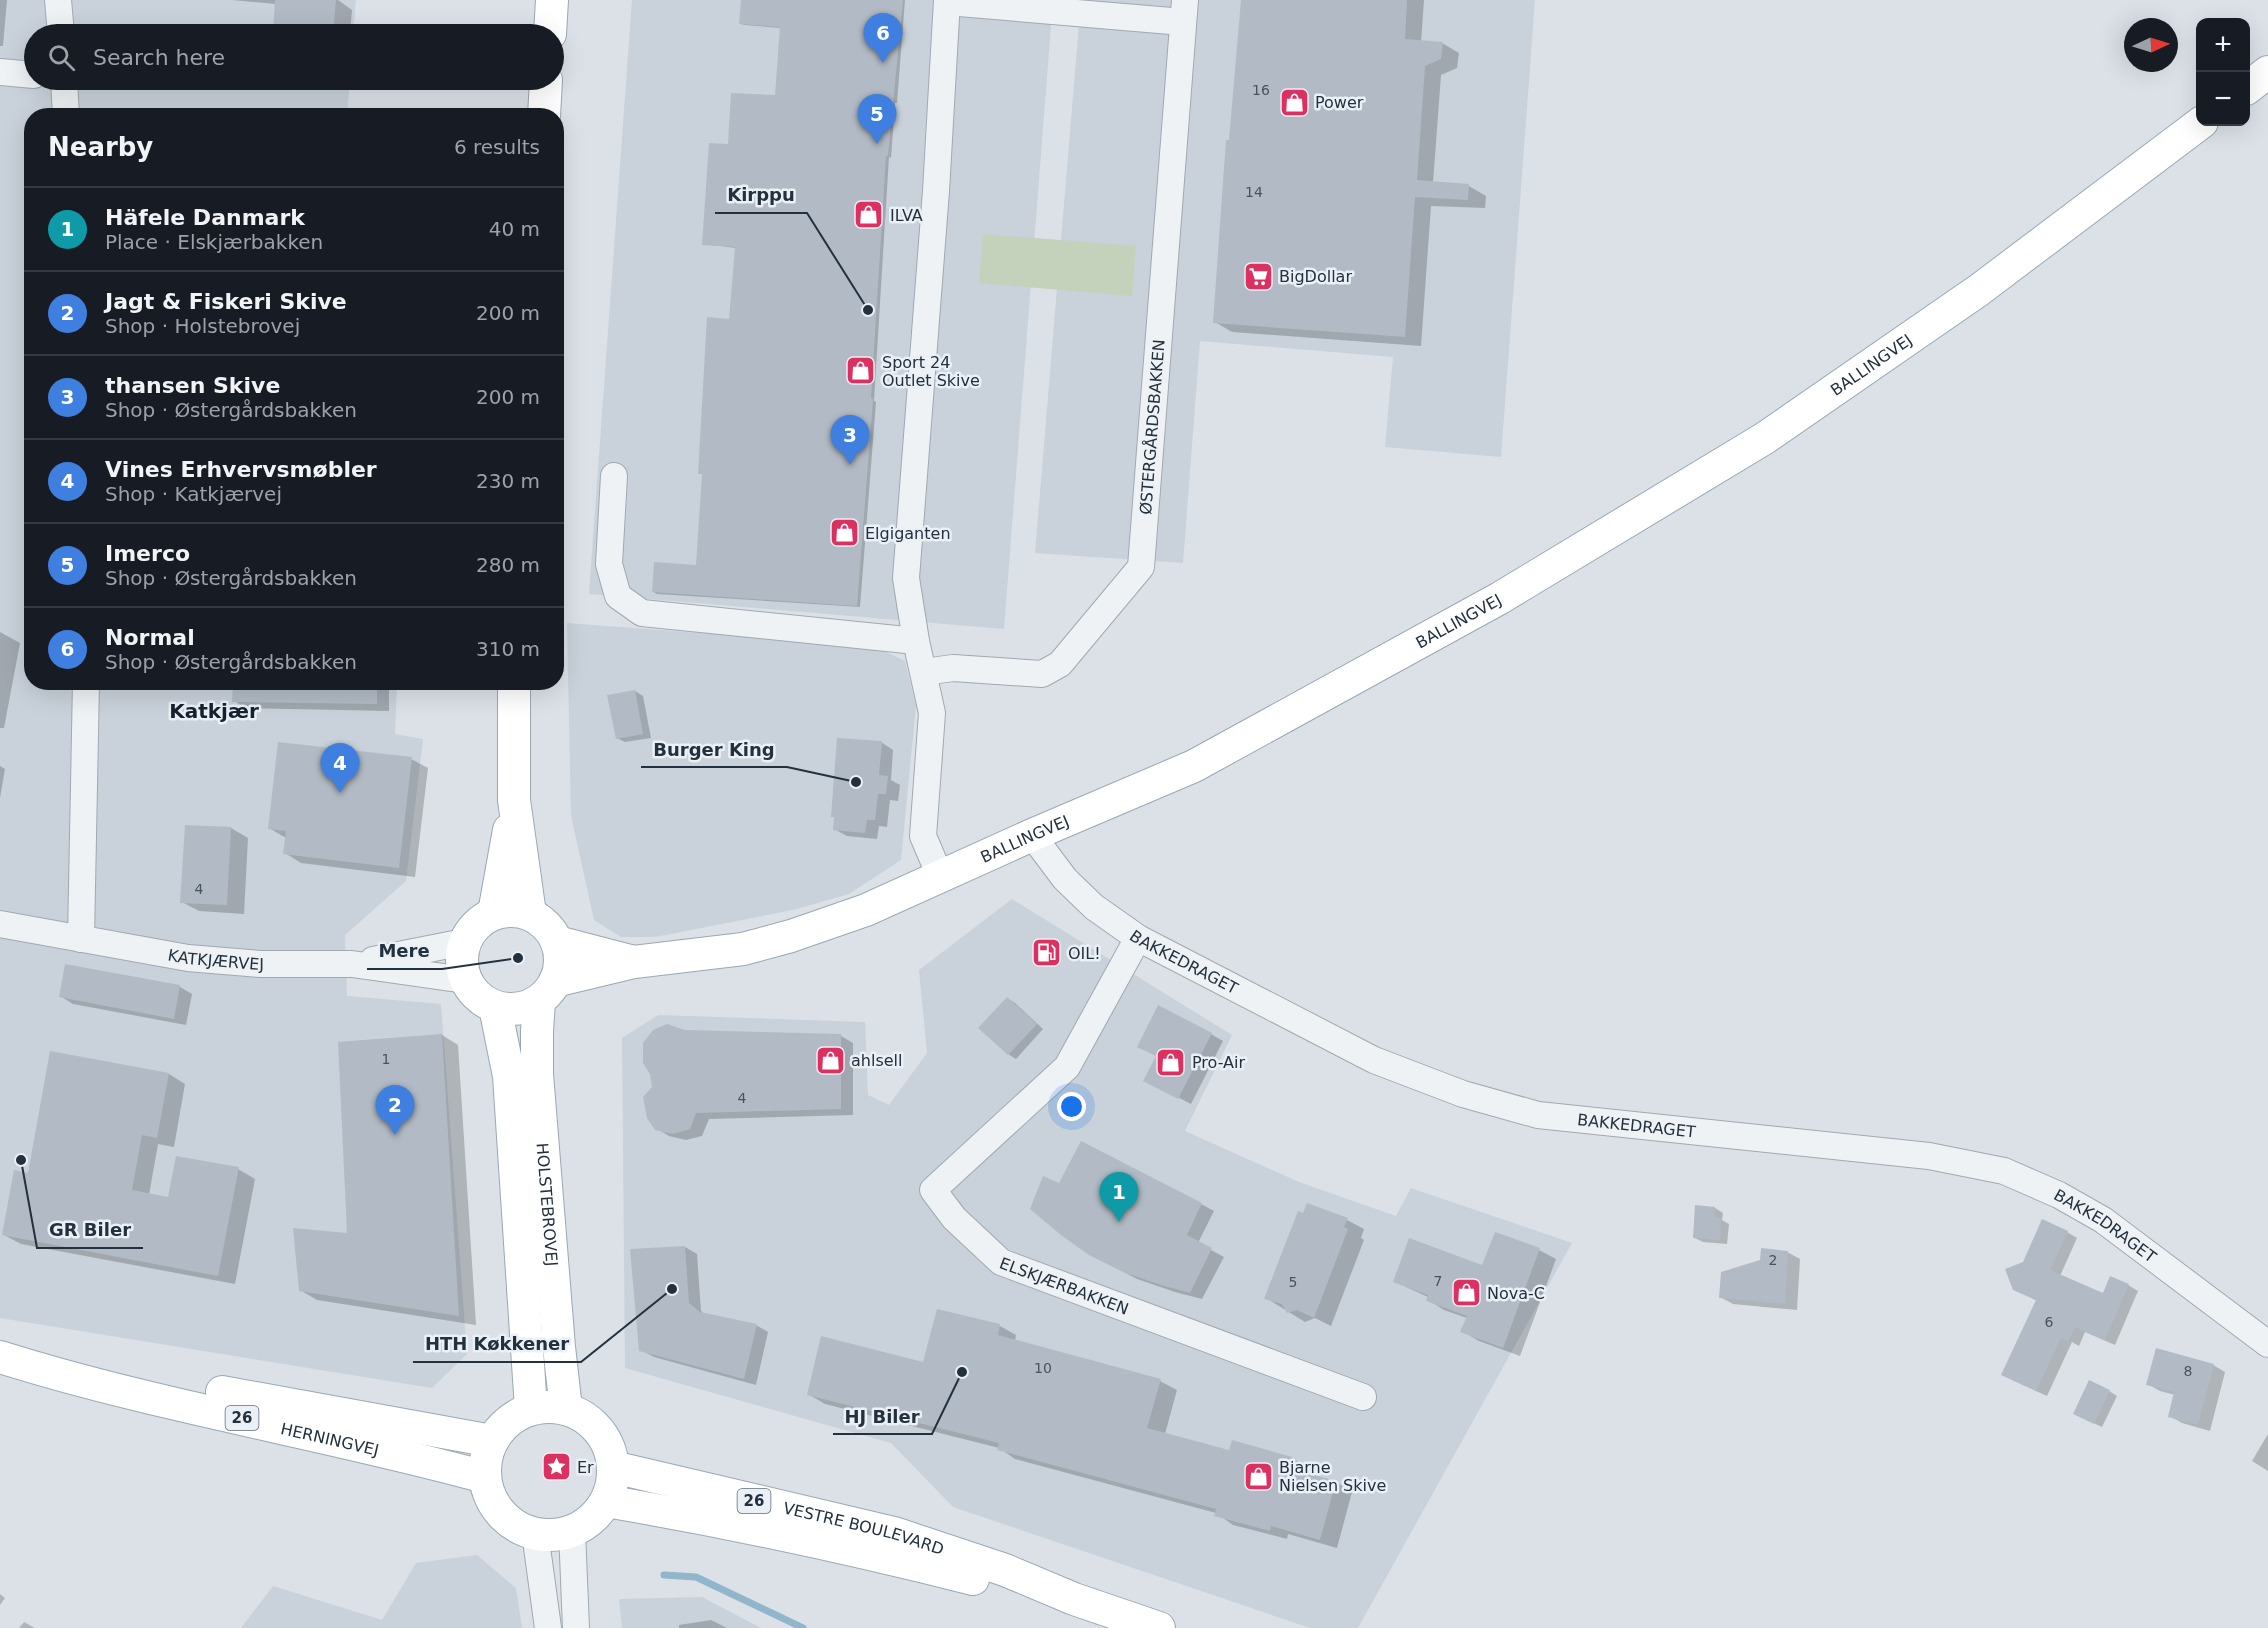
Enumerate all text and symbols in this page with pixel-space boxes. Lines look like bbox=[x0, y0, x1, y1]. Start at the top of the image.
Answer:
pin: 6 bbox=[864, 14, 902, 63]
north arrow bbox=[2124, 18, 2178, 72]
map controls bbox=[2196, 18, 2250, 126]
button: + bbox=[2196, 18, 2250, 72]
search box bbox=[24, 24, 564, 90]
icon: search bbox=[45, 41, 78, 74]
text: Search here bbox=[93, 45, 225, 70]
button: − bbox=[2196, 72, 2250, 126]
house number: 16 bbox=[1252, 82, 1270, 98]
shop icon: Power bbox=[1278, 86, 1310, 118]
place label: Power bbox=[1315, 93, 1364, 112]
pin: 5 bbox=[858, 94, 896, 144]
text: Nearby bbox=[48, 132, 153, 162]
text: 6 results bbox=[454, 135, 540, 159]
callout: Kirppu bbox=[715, 177, 807, 213]
text: Kirppu bbox=[727, 184, 795, 205]
house number: 14 bbox=[1245, 184, 1263, 200]
shop icon: ILVA bbox=[853, 199, 885, 231]
text: Häfele Danmark bbox=[105, 205, 305, 230]
place label: ILVA bbox=[890, 206, 923, 225]
text: 1 bbox=[61, 217, 74, 241]
text: 40 m bbox=[489, 217, 540, 241]
text: Place · Elskjærbakken bbox=[105, 230, 323, 254]
supermarket icon: BigDollar bbox=[1242, 260, 1274, 292]
place label: BigDollar bbox=[1279, 267, 1352, 286]
text: Jagt & Fiskeri Skive bbox=[105, 289, 347, 314]
text: 2 bbox=[61, 301, 74, 325]
text: 200 m bbox=[476, 301, 540, 325]
text: Shop · Holstebrovej bbox=[105, 314, 300, 338]
street label: BALLINGVEJ bbox=[1827, 330, 1915, 399]
street label: ØSTERGÅRDSBAKKEN bbox=[1136, 339, 1168, 515]
place label: Sport 24 Outlet Skive bbox=[882, 353, 980, 390]
shop icon: Sport 24 Outlet Skive bbox=[845, 355, 877, 387]
text: thansen Skive bbox=[105, 373, 280, 398]
text: 3 bbox=[61, 385, 74, 409]
text: 200 m bbox=[476, 385, 540, 409]
text: Shop · Østergårdsbakken bbox=[105, 398, 357, 422]
pin: 3 bbox=[830, 416, 870, 465]
text: Vines Erhvervsmøbler bbox=[105, 457, 377, 482]
text: 4 bbox=[61, 469, 74, 493]
text: 230 m bbox=[476, 469, 540, 493]
text: Shop · Katkjærvej bbox=[105, 482, 282, 506]
shop icon: Elgiganten bbox=[828, 517, 860, 549]
place label: Elgiganten bbox=[865, 524, 951, 543]
text: Imerco bbox=[105, 541, 190, 566]
text: 5 bbox=[61, 553, 74, 577]
text: 280 m bbox=[476, 553, 540, 577]
text: Shop · Østergårdsbakken bbox=[105, 566, 357, 590]
street label: BALLINGVEJ bbox=[1412, 590, 1504, 652]
text: Normal bbox=[105, 625, 195, 650]
text: 6 bbox=[61, 637, 74, 661]
text: 310 m bbox=[476, 637, 540, 661]
text: Shop · Østergårdsbakken bbox=[105, 650, 357, 674]
district label: Katkjær bbox=[169, 699, 259, 723]
callout: Burger King bbox=[641, 731, 787, 767]
text: Burger King bbox=[653, 739, 775, 760]
pin: 4 bbox=[320, 744, 360, 793]
street label: BALLINGVEJ bbox=[977, 811, 1072, 867]
house number: 4 bbox=[195, 881, 204, 897]
street label: BAKKEDRAGET bbox=[1126, 926, 1241, 998]
callout: Mere bbox=[367, 933, 442, 969]
fuel station icon: OIL! bbox=[1031, 937, 1063, 969]
text: Mere bbox=[378, 940, 430, 961]
place label: OIL! bbox=[1068, 944, 1101, 963]
street label: KATKJÆRVEJ bbox=[166, 945, 264, 974]
shop icon: ahlsell bbox=[814, 1044, 846, 1076]
shop icon: Pro-Air bbox=[1155, 1046, 1187, 1078]
house number: 1 bbox=[382, 1051, 390, 1067]
place label: ahlsell bbox=[851, 1051, 902, 1070]
place label: Pro-Air bbox=[1192, 1053, 1245, 1072]
pin: 2 bbox=[376, 1086, 414, 1135]
house number: 4 bbox=[738, 1090, 747, 1106]
your location bbox=[1057, 1092, 1086, 1121]
street label: BAKKEDRAGET bbox=[1576, 1110, 1697, 1141]
street label: HOLSTEBROVEJ bbox=[533, 1142, 562, 1267]
pin: 1 bbox=[1100, 1172, 1138, 1222]
street label: BAKKEDRAGET bbox=[2051, 1185, 2160, 1266]
callout: GR Biler bbox=[37, 1212, 143, 1248]
text: GR Biler bbox=[49, 1219, 131, 1240]
house number: 2 bbox=[1769, 1252, 1777, 1268]
street label: ELSKJÆRBAKKEN bbox=[997, 1253, 1131, 1318]
house number: 7 bbox=[1434, 1273, 1442, 1289]
house number: 5 bbox=[1289, 1274, 1297, 1290]
shop icon: Nova-C bbox=[1450, 1277, 1482, 1309]
place label: Nova-C bbox=[1487, 1284, 1545, 1303]
house number: 6 bbox=[2045, 1314, 2054, 1330]
callout: HTH Køkkener bbox=[413, 1326, 581, 1362]
text: HTH Køkkener bbox=[425, 1333, 569, 1354]
house number: 10 bbox=[1034, 1360, 1052, 1376]
house number: 8 bbox=[2184, 1363, 2192, 1379]
callout: HJ Biler bbox=[833, 1398, 932, 1434]
road number: 26 bbox=[226, 1406, 258, 1430]
text: HJ Biler bbox=[844, 1406, 920, 1427]
street label: HERNINGVEJ bbox=[279, 1419, 381, 1459]
place icon: Er bbox=[540, 1451, 572, 1483]
place label: Er bbox=[577, 1458, 594, 1477]
place label: Bjarne Nielsen Skive bbox=[1279, 1458, 1386, 1495]
shop icon: Bjarne Nielsen Skive bbox=[1242, 1460, 1274, 1492]
road number: 26 bbox=[738, 1489, 771, 1513]
street label: VESTRE BOULEVARD bbox=[781, 1498, 947, 1559]

